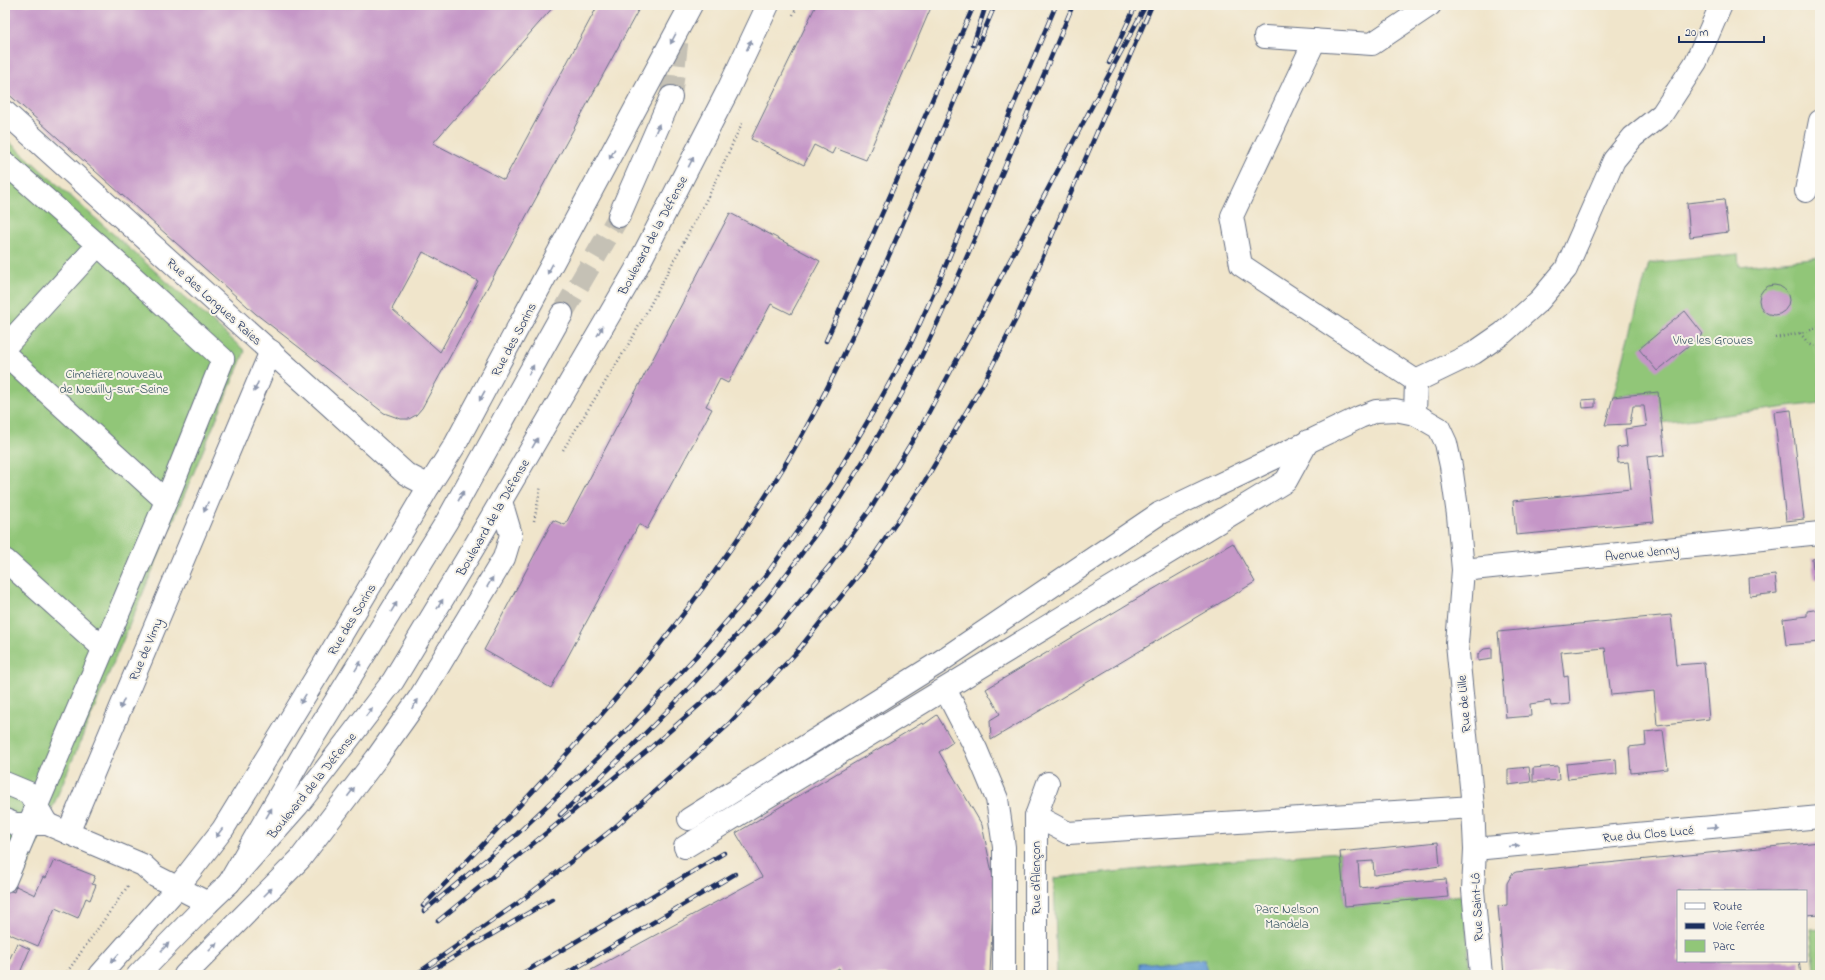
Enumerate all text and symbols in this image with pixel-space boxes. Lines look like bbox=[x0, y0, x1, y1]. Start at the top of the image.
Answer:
scale bar bbox=[1679, 18, 1764, 44]
text: 20 m bbox=[1685, 24, 1708, 42]
one-way arrow bbox=[669, 34, 676, 45]
one-way arrow bbox=[746, 40, 752, 51]
one-way arrow bbox=[654, 124, 660, 135]
one-way arrow bbox=[608, 148, 615, 160]
one-way arrow bbox=[688, 156, 694, 168]
street label: Boulevard de la Défense bbox=[613, 173, 693, 300]
street label: Rue des Longues Raies bbox=[161, 254, 266, 351]
one-way arrow bbox=[547, 263, 554, 275]
street label: Rue des Sorins bbox=[487, 299, 542, 380]
one-way arrow bbox=[597, 325, 604, 337]
park label: Vive les Groues bbox=[1672, 331, 1753, 350]
one-way arrow bbox=[528, 364, 535, 376]
park label: Cimetière nouveau de Neuilly-sur-Seine bbox=[60, 365, 169, 400]
one-way arrow bbox=[253, 381, 259, 392]
one-way arrow bbox=[479, 390, 486, 402]
one-way arrow bbox=[531, 437, 538, 449]
street label: Boulevard de la Défense bbox=[451, 456, 535, 581]
one-way arrow bbox=[458, 490, 465, 501]
one-way arrow bbox=[202, 501, 208, 513]
street label: Avenue Jenny bbox=[1604, 540, 1680, 568]
one-way arrow bbox=[486, 576, 493, 588]
street label: Rue des Sorins bbox=[323, 580, 382, 659]
one-way arrow bbox=[436, 599, 444, 609]
one-way arrow bbox=[391, 601, 398, 613]
street label: Rue de Vimy bbox=[125, 615, 169, 684]
one-way arrow bbox=[354, 661, 362, 671]
street label: Rue de Lille bbox=[1453, 674, 1476, 733]
one-way arrow bbox=[299, 693, 306, 705]
one-way arrow bbox=[119, 698, 125, 710]
one-way arrow bbox=[411, 699, 419, 710]
one-way arrow bbox=[365, 707, 373, 718]
street label: Boulevard de la Défense bbox=[262, 728, 361, 844]
one-way arrow bbox=[347, 787, 355, 797]
one-way arrow bbox=[266, 807, 273, 819]
street label: Rue du Clos Lucé bbox=[1602, 821, 1695, 848]
one-way arrow bbox=[1707, 824, 1719, 831]
one-way arrow bbox=[215, 828, 224, 839]
street label: Rue d'Alençon bbox=[1027, 841, 1046, 915]
one-way arrow bbox=[1508, 843, 1520, 849]
street label: Rue Saint-Lô bbox=[1466, 872, 1489, 942]
one-way arrow bbox=[263, 887, 273, 897]
legend bbox=[1677, 890, 1807, 962]
text: Route bbox=[1713, 898, 1743, 916]
park label: Parc Nelson Mandela bbox=[1255, 900, 1319, 934]
text: Voie ferrée bbox=[1712, 918, 1765, 936]
text: Parc bbox=[1713, 938, 1735, 956]
one-way arrow bbox=[160, 942, 170, 952]
one-way arrow bbox=[208, 942, 218, 952]
one-way arrow bbox=[111, 953, 120, 963]

